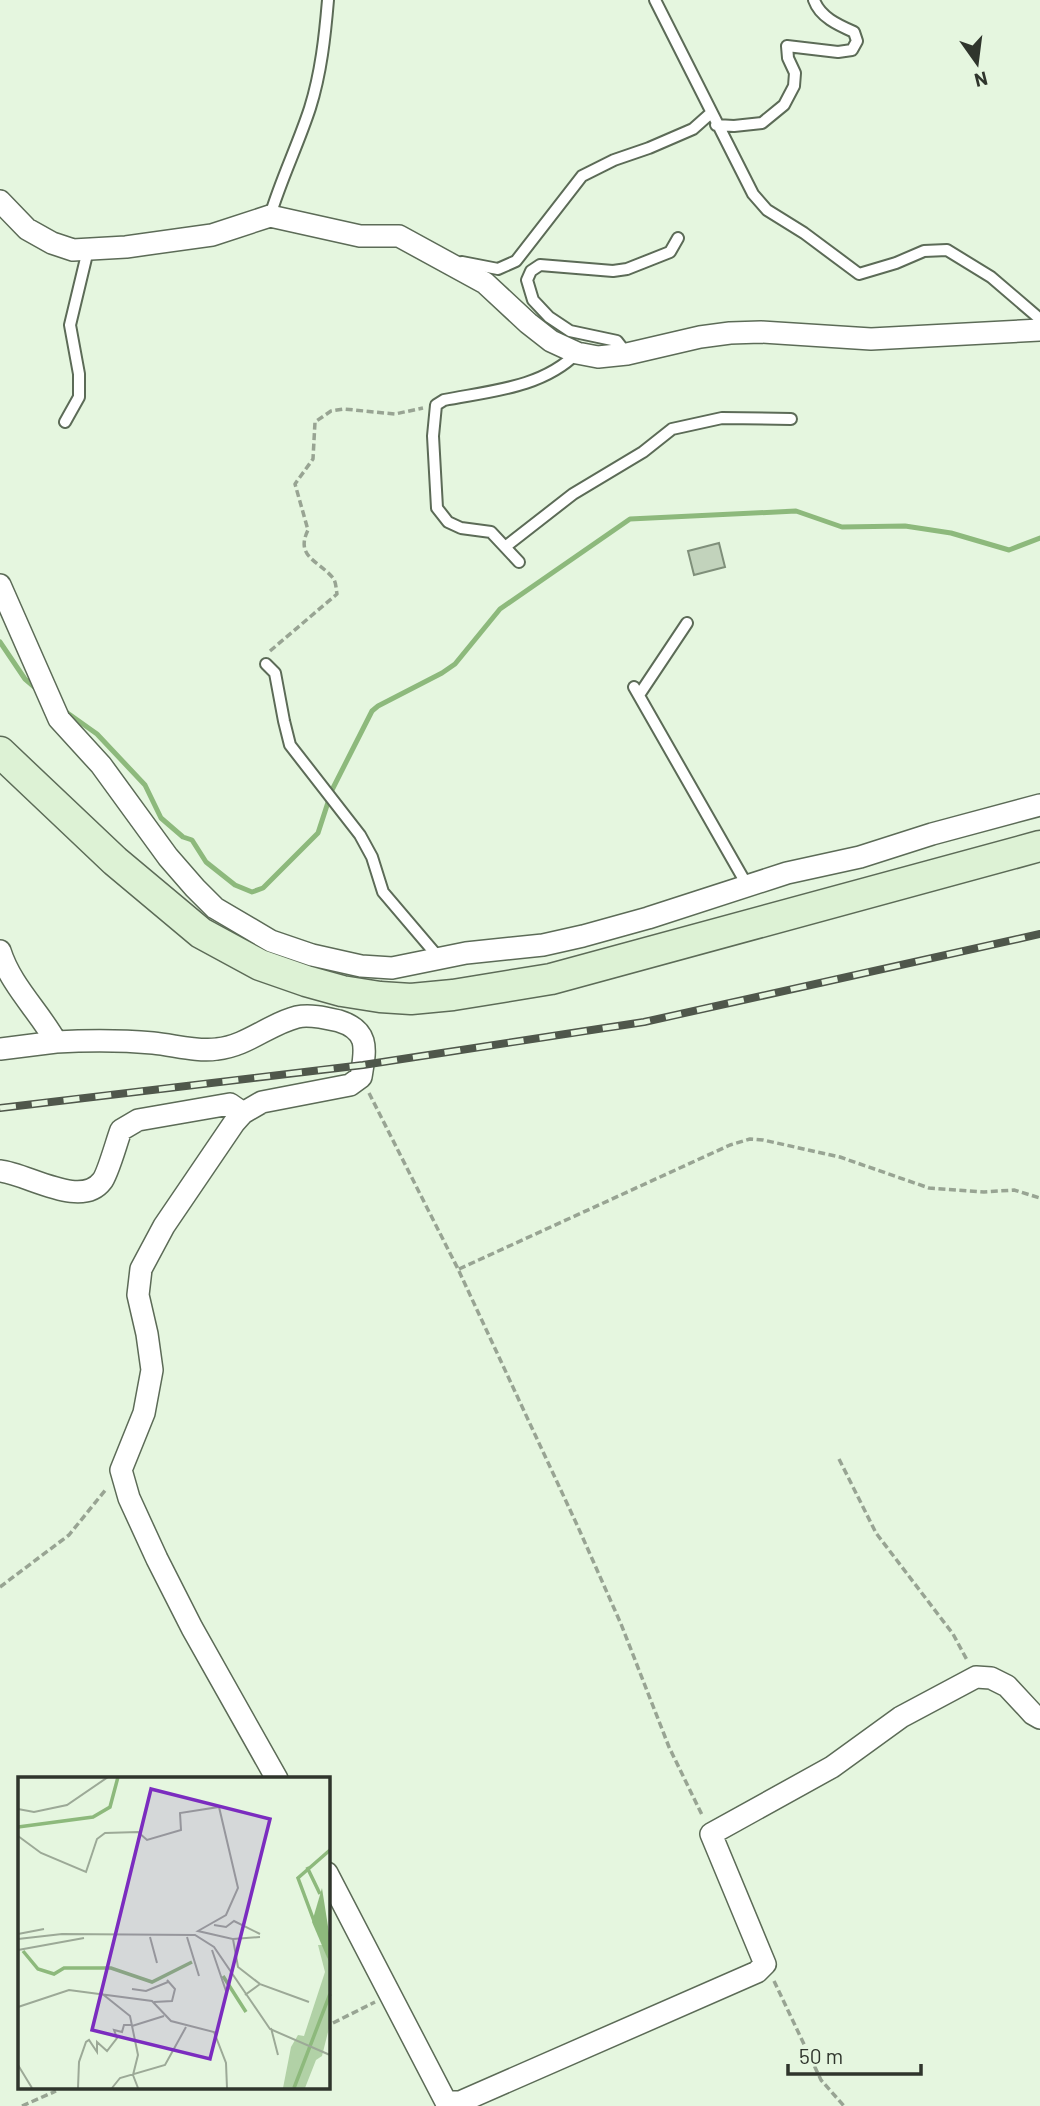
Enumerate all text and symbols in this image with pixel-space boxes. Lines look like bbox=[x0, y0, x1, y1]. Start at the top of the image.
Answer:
north arrow bbox=[942, 28, 1012, 98]
text: N bbox=[972, 67, 990, 93]
inset map bbox=[18, 1777, 329, 2088]
scale bar bbox=[788, 2032, 921, 2076]
text: 50 m bbox=[799, 2043, 843, 2068]

